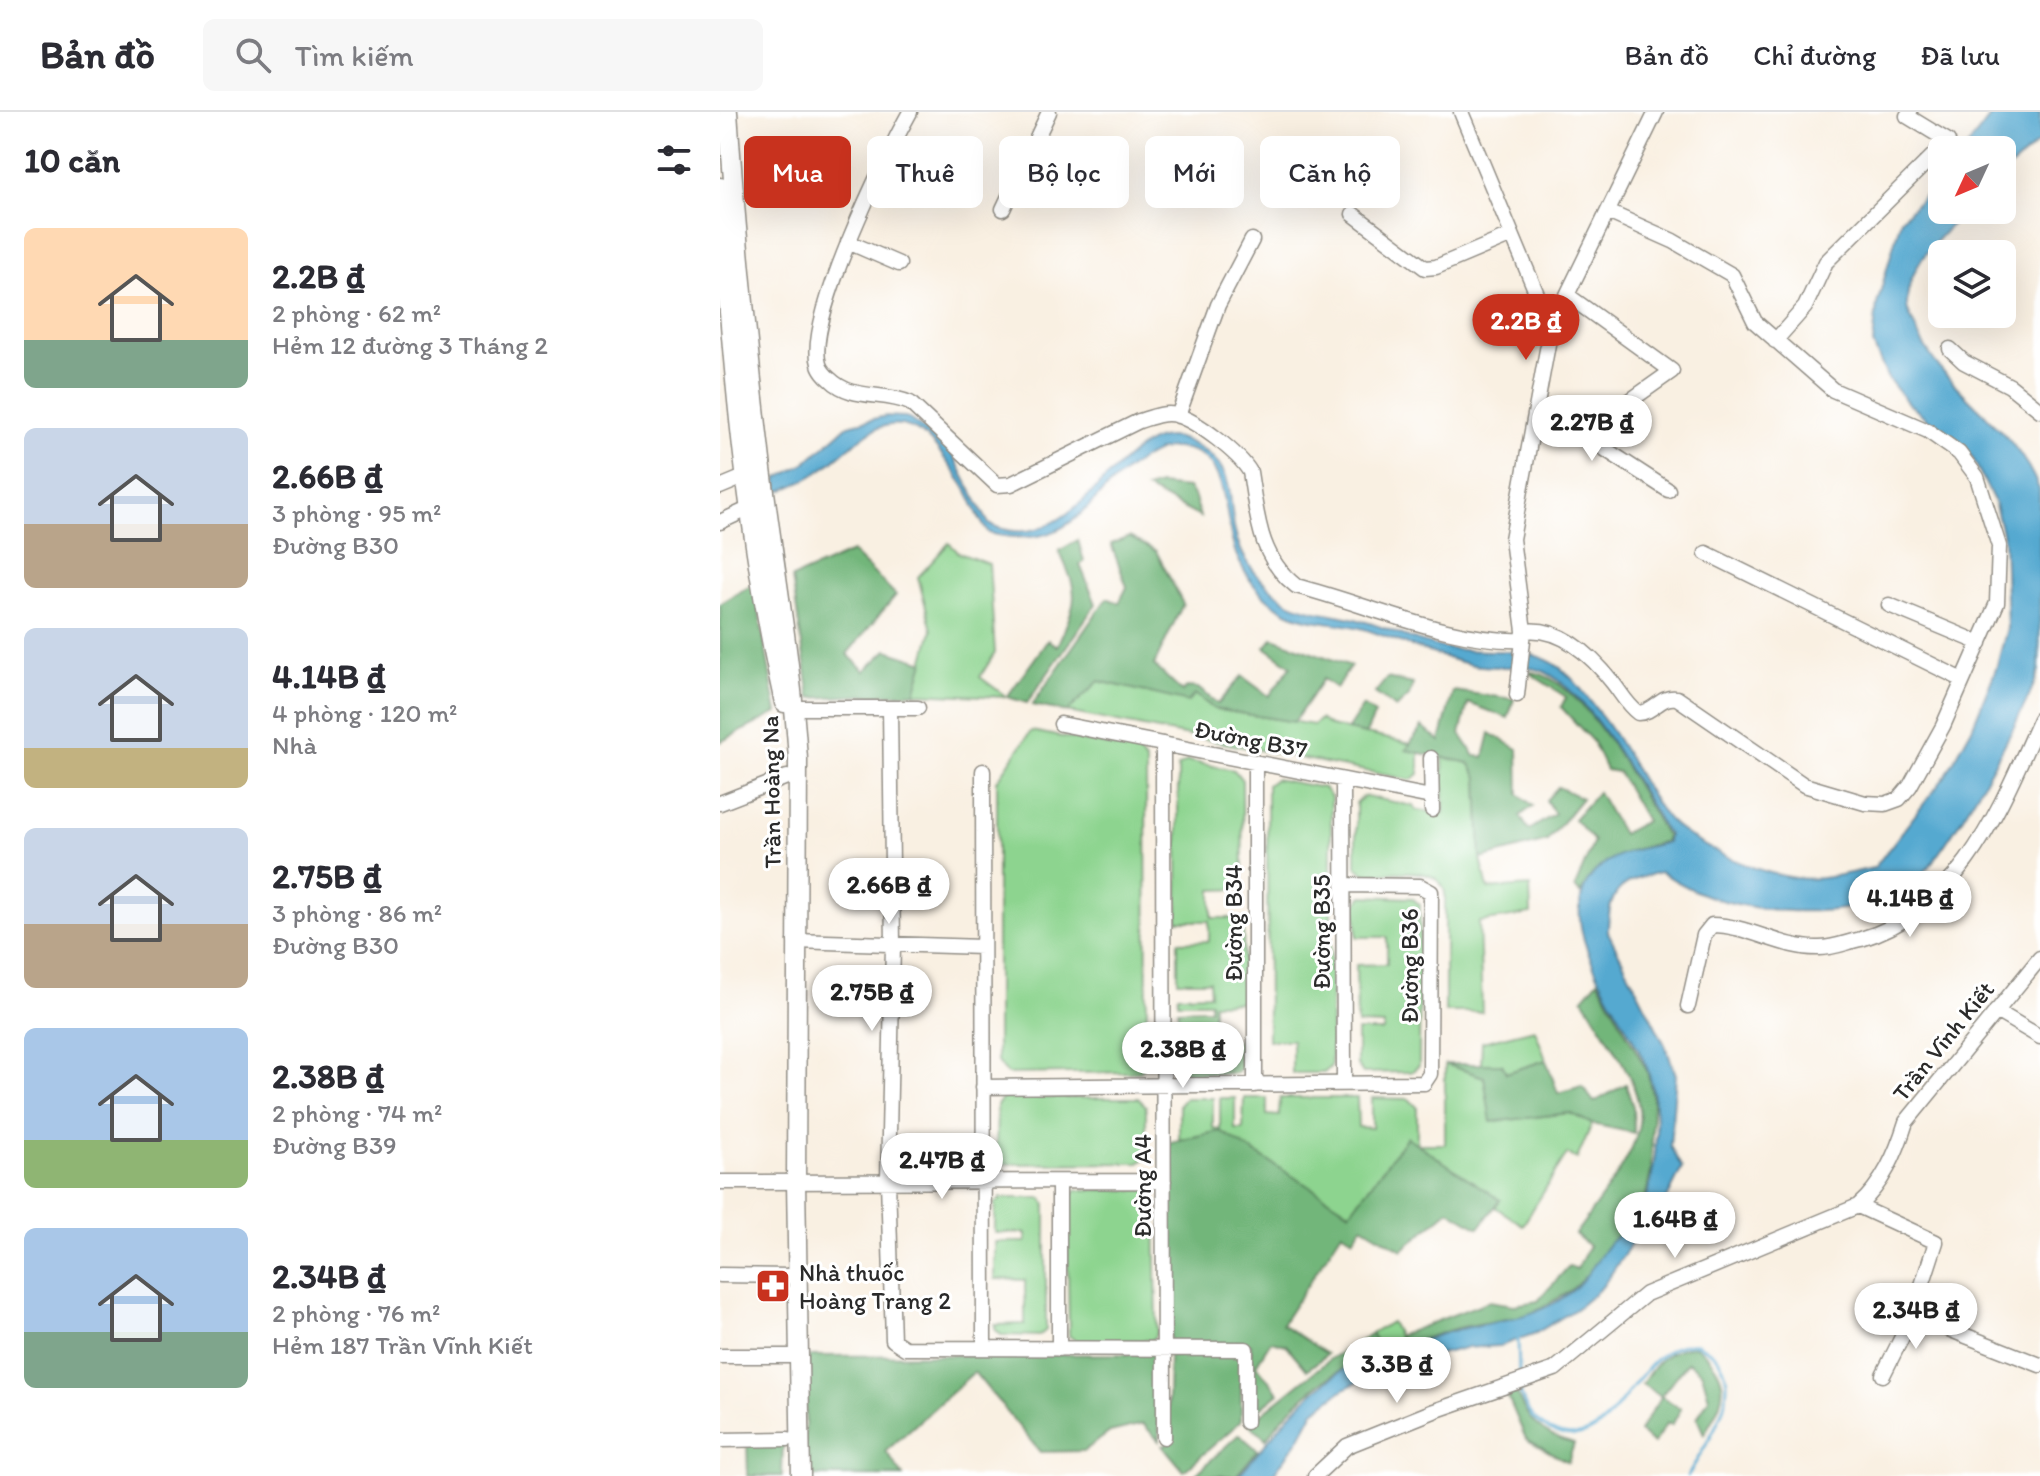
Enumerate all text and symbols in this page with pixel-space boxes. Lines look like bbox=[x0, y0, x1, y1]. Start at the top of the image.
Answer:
search box bbox=[203, 19, 763, 91]
text: Bản đồ bbox=[40, 32, 155, 78]
icon: search bbox=[231, 33, 275, 77]
text: Tìm kiếm bbox=[295, 37, 414, 74]
text: Bản đồ bbox=[1625, 38, 1709, 72]
text: Chỉ đường bbox=[1753, 38, 1876, 72]
text: Đã lưu bbox=[1920, 38, 2000, 72]
chip: Mua bbox=[744, 136, 851, 208]
chip: Thuê bbox=[867, 136, 983, 208]
chip: Bộ lọc bbox=[999, 136, 1129, 208]
chip: Mới bbox=[1145, 136, 1244, 208]
chip: Căn hộ bbox=[1260, 136, 1400, 208]
north arrow bbox=[1928, 136, 2016, 224]
map controls bbox=[1928, 136, 2016, 328]
icon: filters bbox=[652, 138, 696, 182]
text: 10 căn bbox=[24, 140, 120, 181]
button: layers bbox=[1928, 240, 2016, 328]
text: 2.2B ₫ bbox=[272, 256, 365, 297]
icon: home bbox=[88, 260, 184, 356]
pin: 2.2B ₫ bbox=[1461, 294, 1591, 362]
text: 2 phòng · 62 m² bbox=[272, 297, 441, 329]
text: 2.2B ₫ bbox=[1490, 304, 1562, 336]
text: Hẻm 12 đường 3 Tháng 2 bbox=[272, 329, 548, 361]
pin: 2.27B ₫ bbox=[1518, 395, 1666, 463]
text: 2.27B ₫ bbox=[1550, 405, 1634, 437]
text: 2.66B ₫ bbox=[272, 456, 383, 497]
icon: home bbox=[88, 460, 184, 556]
text: 3 phòng · 95 m² bbox=[272, 497, 441, 529]
text: Đường B30 bbox=[272, 529, 399, 561]
text: 4.14B ₫ bbox=[272, 656, 386, 697]
icon: home bbox=[88, 660, 184, 756]
text: 4 phòng · 120 m² bbox=[272, 697, 457, 729]
street label: Đường B37 bbox=[1192, 714, 1310, 764]
street label: Trần Hoàng Na bbox=[755, 715, 787, 869]
text: Nhà bbox=[272, 729, 317, 761]
text: 2.75B ₫ bbox=[272, 856, 382, 897]
pin: 2.66B ₫ bbox=[815, 858, 963, 926]
icon: home bbox=[88, 860, 184, 956]
street label: Đường B34 bbox=[1219, 865, 1248, 981]
text: 2.66B ₫ bbox=[847, 868, 931, 900]
pin: 4.14B ₫ bbox=[1836, 871, 1984, 939]
street label: Đường B35 bbox=[1307, 874, 1336, 990]
text: 4.14B ₫ bbox=[1866, 881, 1954, 913]
text: 3 phòng · 86 m² bbox=[272, 897, 442, 929]
street label: Đường B36 bbox=[1395, 908, 1424, 1024]
text: Đường B30 bbox=[272, 929, 399, 961]
pin: 2.75B ₫ bbox=[798, 965, 946, 1033]
text: 2.75B ₫ bbox=[830, 975, 914, 1007]
street label: Trần Vĩnh Kiết bbox=[1886, 975, 2000, 1107]
pin: 2.38B ₫ bbox=[1109, 1022, 1257, 1090]
text: 2.38B ₫ bbox=[1140, 1032, 1226, 1064]
text: 2.38B ₫ bbox=[272, 1056, 384, 1097]
icon: home bbox=[88, 1060, 184, 1156]
text: 2 phòng · 74 m² bbox=[272, 1097, 442, 1129]
text: Đường B39 bbox=[272, 1129, 397, 1161]
pin: 2.47B ₫ bbox=[868, 1133, 1016, 1201]
street label: Đường A4 bbox=[1128, 1134, 1157, 1238]
text: 2.47B ₫ bbox=[899, 1143, 985, 1175]
pin: 1.64B ₫ bbox=[1601, 1192, 1749, 1260]
text: 1.64B ₫ bbox=[1632, 1202, 1718, 1234]
text: 2.34B ₫ bbox=[272, 1256, 386, 1297]
place label: Nhà thuốc Hoàng Trang 2 bbox=[799, 1258, 951, 1315]
icon: home bbox=[88, 1260, 184, 1356]
pharmacy icon: Nhà thuốc Hoàng Trang 2 bbox=[754, 1267, 792, 1305]
pin: 2.34B ₫ bbox=[1842, 1283, 1990, 1351]
text: 2.34B ₫ bbox=[1872, 1293, 1960, 1325]
text: 2 phòng · 76 m² bbox=[272, 1297, 440, 1329]
text: Hẻm 187 Trần Vĩnh Kiết bbox=[272, 1329, 533, 1361]
pin: 3.3B ₫ bbox=[1332, 1337, 1462, 1405]
text: 3.3B ₫ bbox=[1361, 1347, 1433, 1379]

